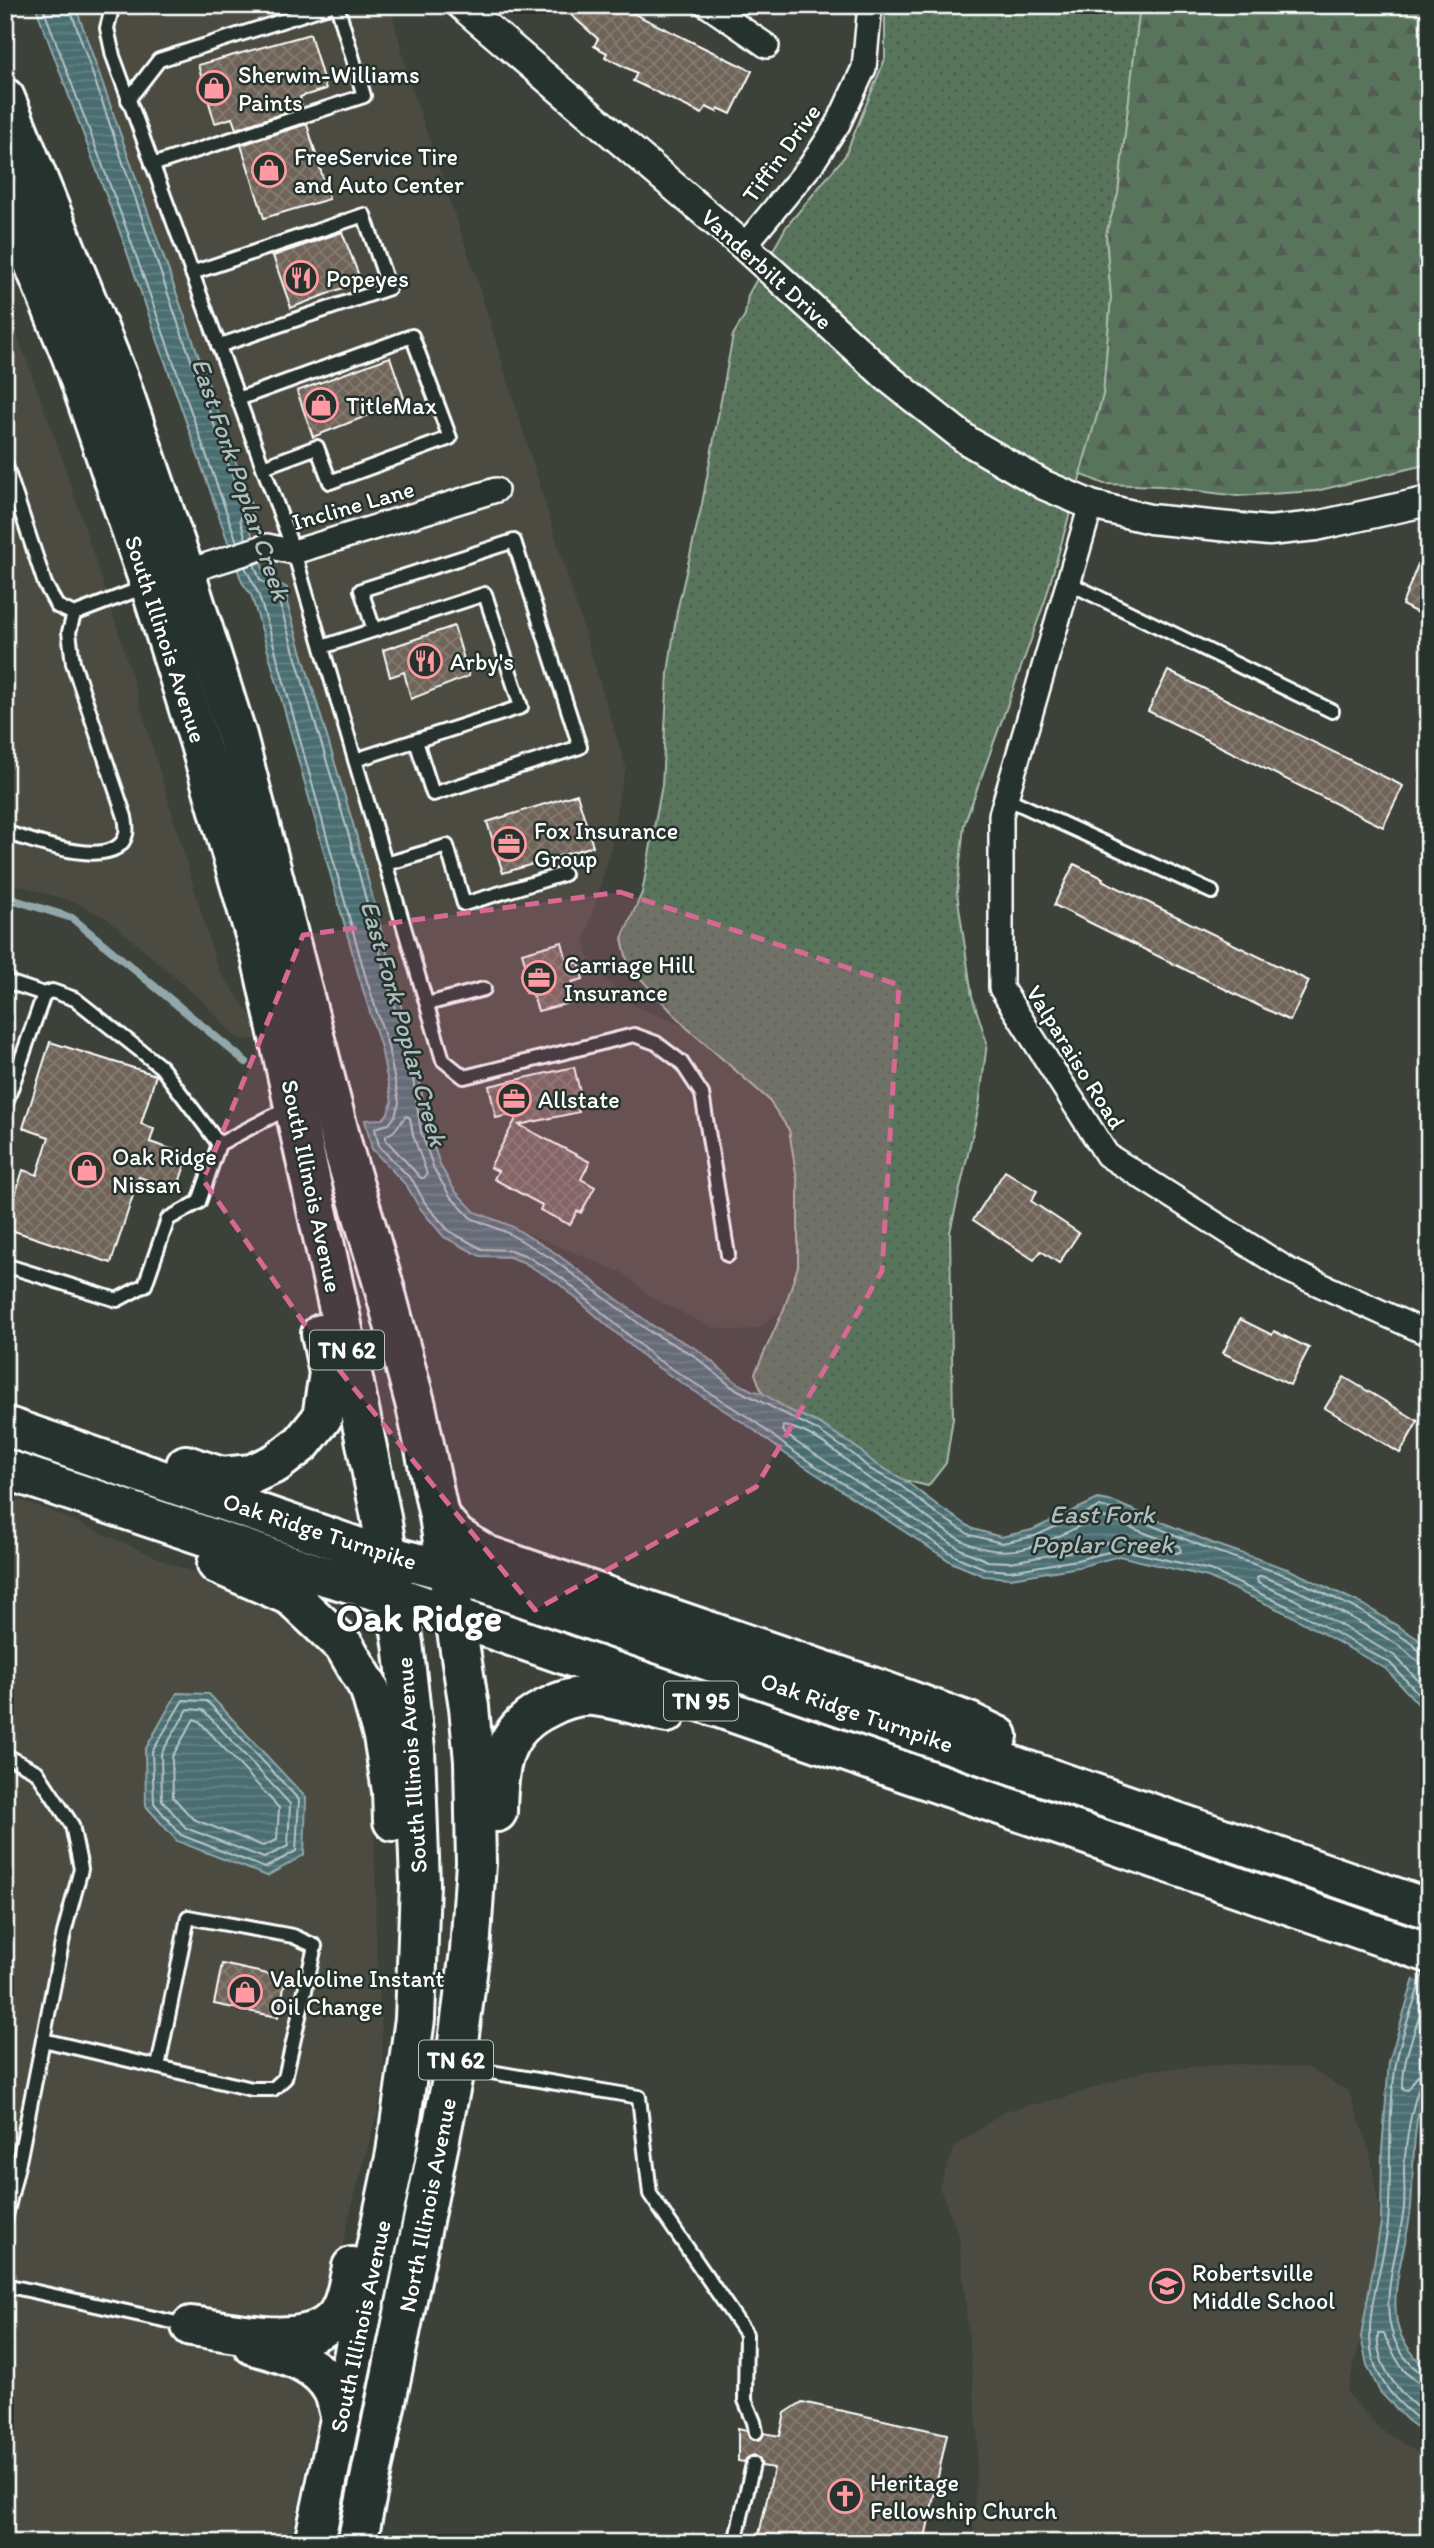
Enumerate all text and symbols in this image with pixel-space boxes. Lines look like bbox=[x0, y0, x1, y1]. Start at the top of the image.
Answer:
place label: Sherwin-Williams Paints bbox=[238, 60, 420, 117]
shop icon: Sherwin-Williams Paints bbox=[195, 69, 233, 107]
street label: Tiffin Drive bbox=[735, 98, 827, 208]
place label: FreeService Tire and Auto Center bbox=[294, 142, 464, 199]
shop icon: FreeService Tire and Auto Center bbox=[250, 151, 288, 189]
street label: Vanderbilt Drive bbox=[695, 202, 839, 336]
restaurant icon: Popeyes bbox=[282, 259, 320, 297]
place label: Popeyes bbox=[326, 264, 409, 293]
water label: East Fork Poplar Creek bbox=[185, 354, 298, 606]
shop icon: TitleMax bbox=[302, 386, 340, 424]
place label: TitleMax bbox=[346, 391, 437, 420]
street label: Incline Lane bbox=[289, 474, 417, 536]
street label: South Illinois Avenue bbox=[119, 532, 213, 746]
restaurant icon: Arby's bbox=[406, 642, 444, 680]
place label: Arby's bbox=[450, 647, 514, 676]
place label: Fox Insurance Group bbox=[534, 816, 678, 873]
office icon: Fox Insurance Group bbox=[490, 825, 528, 863]
water label: East Fork Poplar Creek bbox=[354, 897, 455, 1151]
place label: Carriage Hill Insurance bbox=[564, 950, 695, 1007]
office icon: Carriage Hill Insurance bbox=[520, 959, 558, 997]
street label: Valparaiso Road bbox=[1020, 980, 1132, 1135]
street label: South Illinois Avenue bbox=[275, 1077, 349, 1295]
office icon: Allstate bbox=[495, 1080, 533, 1118]
place label: Allstate bbox=[538, 1085, 620, 1114]
place label: Oak Ridge Nissan bbox=[112, 1142, 217, 1199]
shop icon: Oak Ridge Nissan bbox=[68, 1151, 106, 1189]
road number: TN 62 bbox=[310, 1330, 384, 1370]
street label: Oak Ridge Turnpike bbox=[219, 1486, 421, 1576]
water label: East Fork Poplar Creek bbox=[1031, 1498, 1175, 1560]
district label: Oak Ridge bbox=[336, 1595, 502, 1641]
street label: South Illinois Avenue bbox=[389, 1656, 433, 1874]
street label: Oak Ridge Turnpike bbox=[757, 1665, 957, 1759]
road number: TN 95 bbox=[664, 1682, 738, 1720]
place label: Valvoline Instant Oil Change bbox=[270, 1964, 444, 2021]
shop icon: Valvoline Instant Oil Change bbox=[226, 1973, 264, 2011]
road number: TN 62 bbox=[419, 2040, 493, 2080]
street label: North Illinois Avenue bbox=[392, 2095, 462, 2315]
street label: South Illinois Avenue bbox=[323, 2217, 397, 2435]
place label: Robertsville Middle School bbox=[1192, 2258, 1335, 2315]
school or university icon: Robertsville Middle School bbox=[1148, 2267, 1186, 2305]
place label: Heritage Fellowship Church bbox=[870, 2468, 1057, 2525]
church icon: Heritage Fellowship Church bbox=[826, 2477, 864, 2515]

